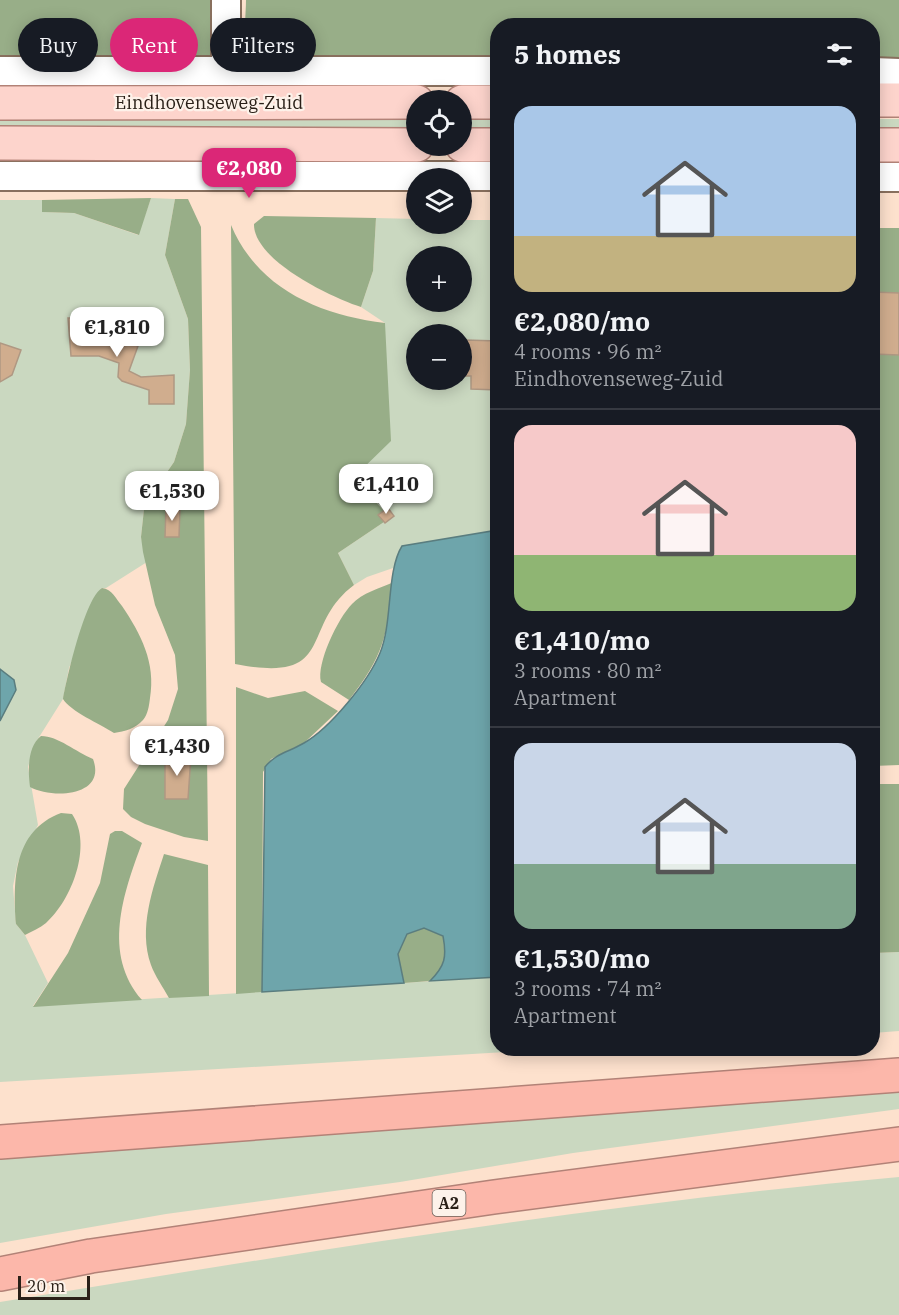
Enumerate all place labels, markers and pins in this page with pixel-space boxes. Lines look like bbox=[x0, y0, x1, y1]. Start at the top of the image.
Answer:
pin: €2,080 bbox=[200, 148, 298, 199]
pin: €1,810 bbox=[68, 307, 166, 358]
pin: €1,410 bbox=[337, 464, 435, 515]
pin: €1,530 bbox=[123, 471, 221, 522]
pin: €1,430 bbox=[128, 726, 226, 777]

